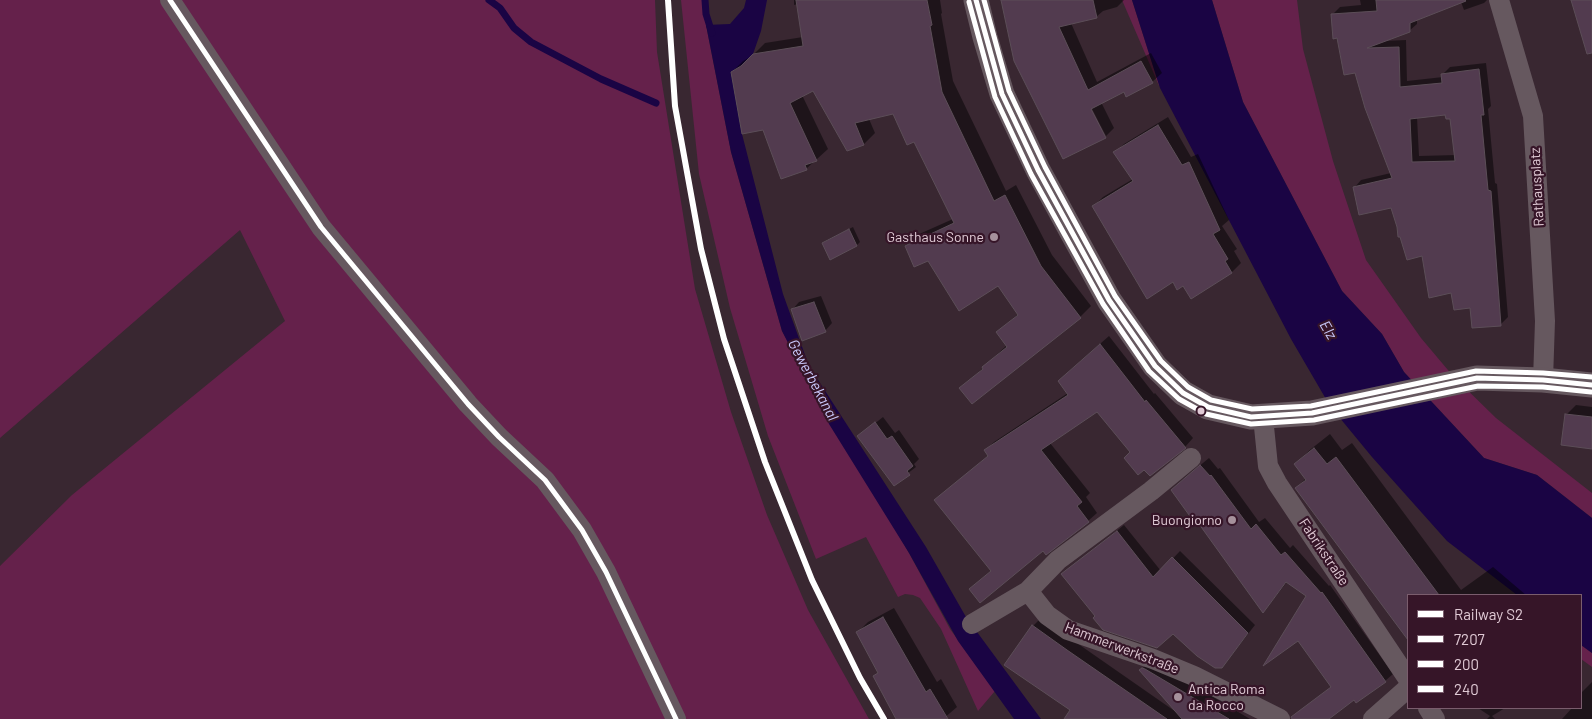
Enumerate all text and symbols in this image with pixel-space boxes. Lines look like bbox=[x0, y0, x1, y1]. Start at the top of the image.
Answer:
street label: Rathausplatz bbox=[1527, 147, 1547, 227]
place label: Gasthaus Sonne bbox=[887, 229, 984, 245]
marker: Gasthaus Sonne bbox=[988, 231, 1000, 243]
water label: Elz bbox=[1315, 317, 1341, 343]
water label: Gewerbekanal bbox=[784, 336, 842, 424]
unlabelled marker bbox=[1196, 406, 1206, 416]
place label: Buongiorno bbox=[1152, 512, 1222, 528]
marker: Buongiorno bbox=[1226, 514, 1238, 526]
street label: Fabrikstraße bbox=[1295, 515, 1353, 589]
legend bbox=[1407, 594, 1582, 709]
text: Railway S2 bbox=[1454, 605, 1523, 623]
street label: Hammerwerkstraße bbox=[1063, 618, 1181, 678]
text: 7207 bbox=[1454, 630, 1485, 648]
text: 200 bbox=[1454, 655, 1479, 673]
text: 240 bbox=[1454, 680, 1479, 698]
place label: Antica Roma da Rocco bbox=[1188, 681, 1265, 714]
marker: Antica Roma da Rocco bbox=[1172, 691, 1184, 703]

